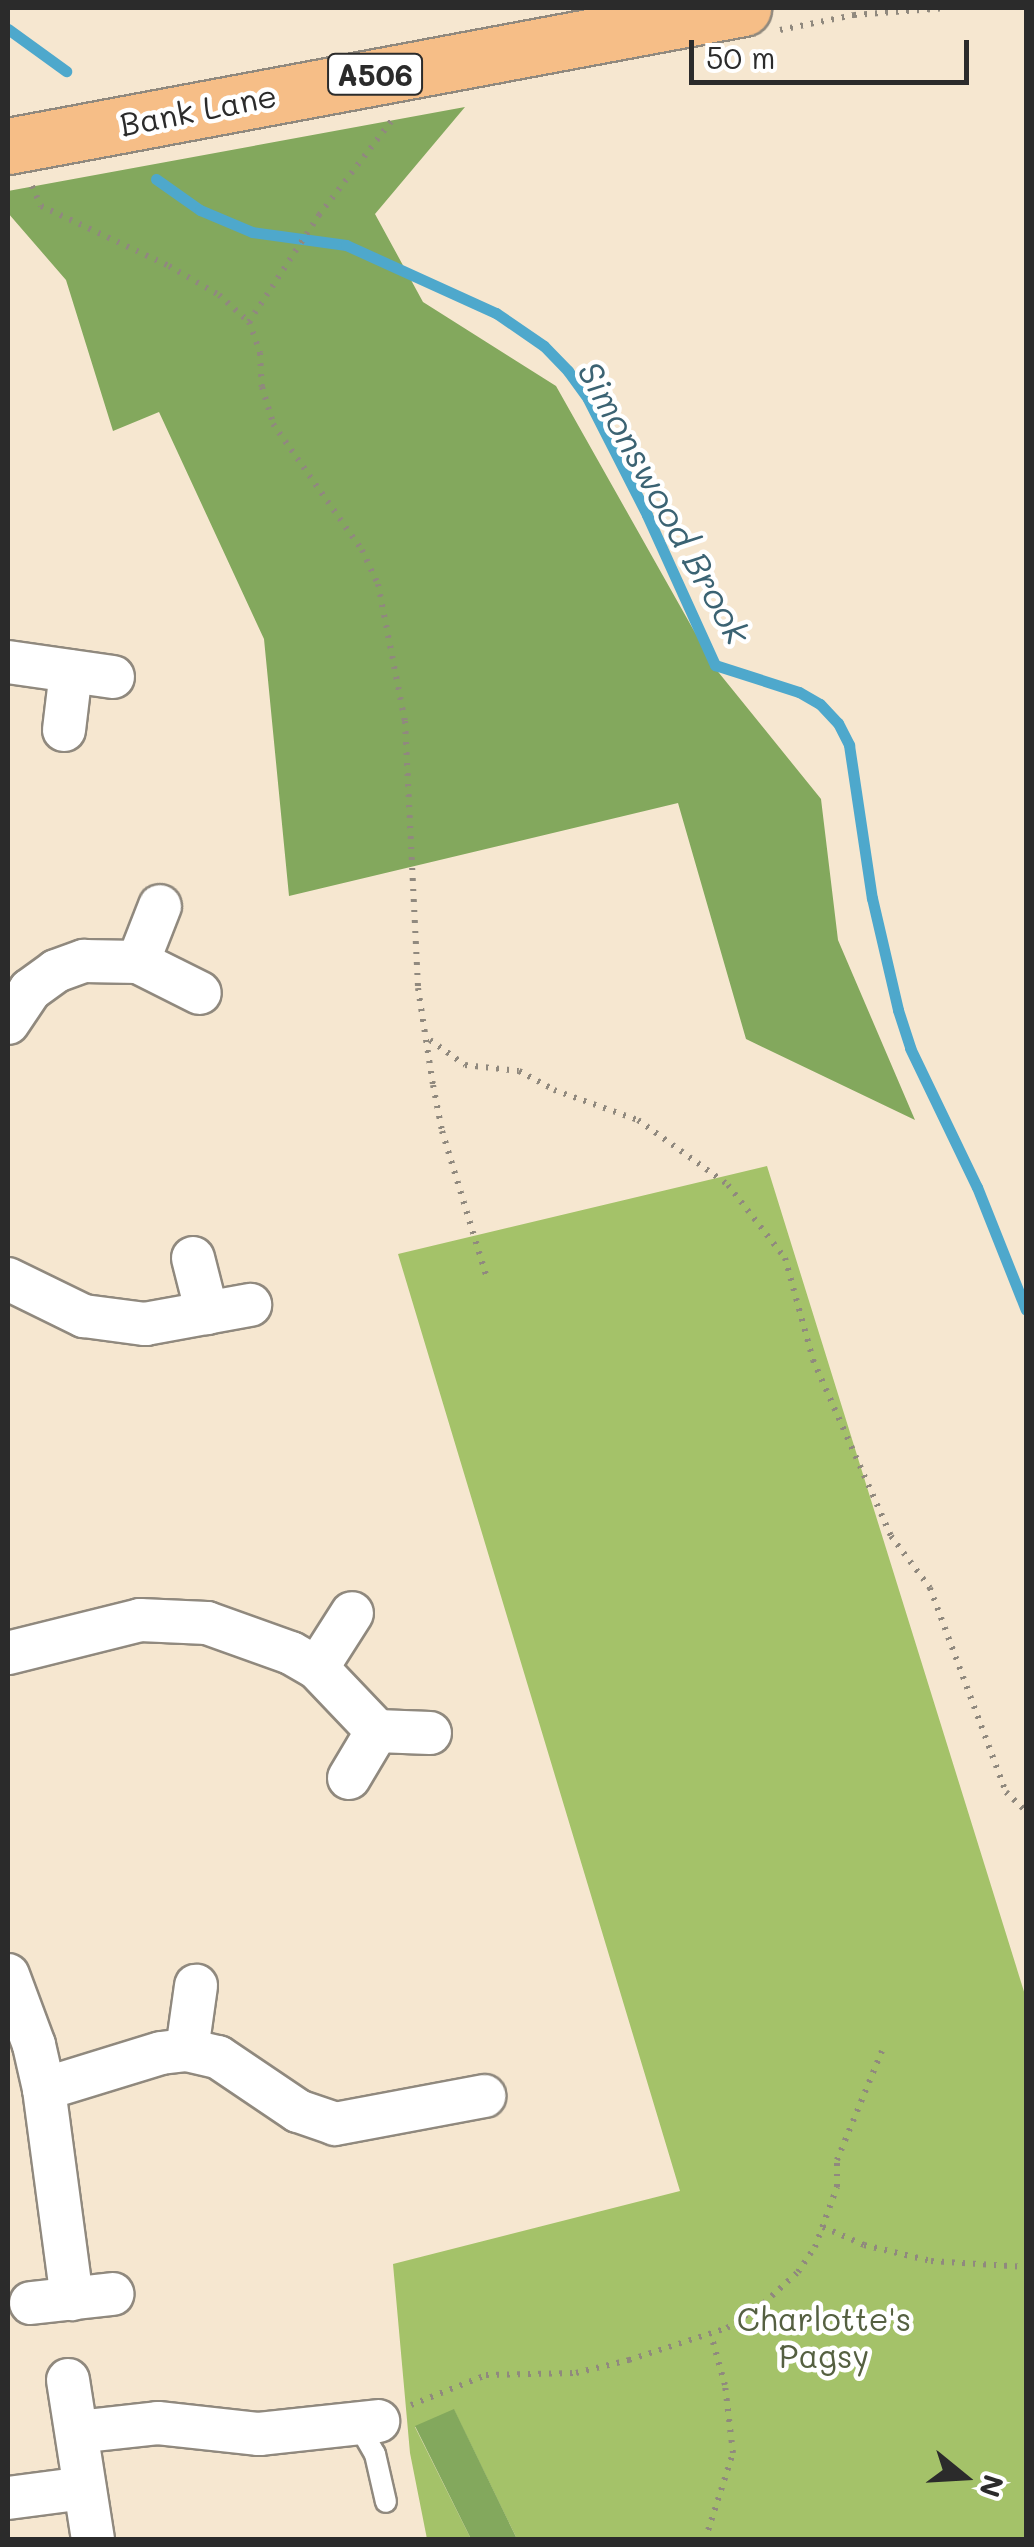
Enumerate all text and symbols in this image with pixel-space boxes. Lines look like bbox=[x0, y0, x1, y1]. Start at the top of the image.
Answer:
scale bar bbox=[694, 20, 974, 82]
text: 50 m bbox=[706, 37, 776, 77]
road number: A506 bbox=[325, 49, 425, 99]
street label: Bank Lane bbox=[116, 75, 280, 143]
water label: Simonswood Brook bbox=[570, 353, 760, 651]
park label: Charlotte's Pagsy bbox=[737, 2300, 911, 2375]
north arrow bbox=[914, 2427, 1014, 2527]
text: N bbox=[972, 2471, 1013, 2502]

